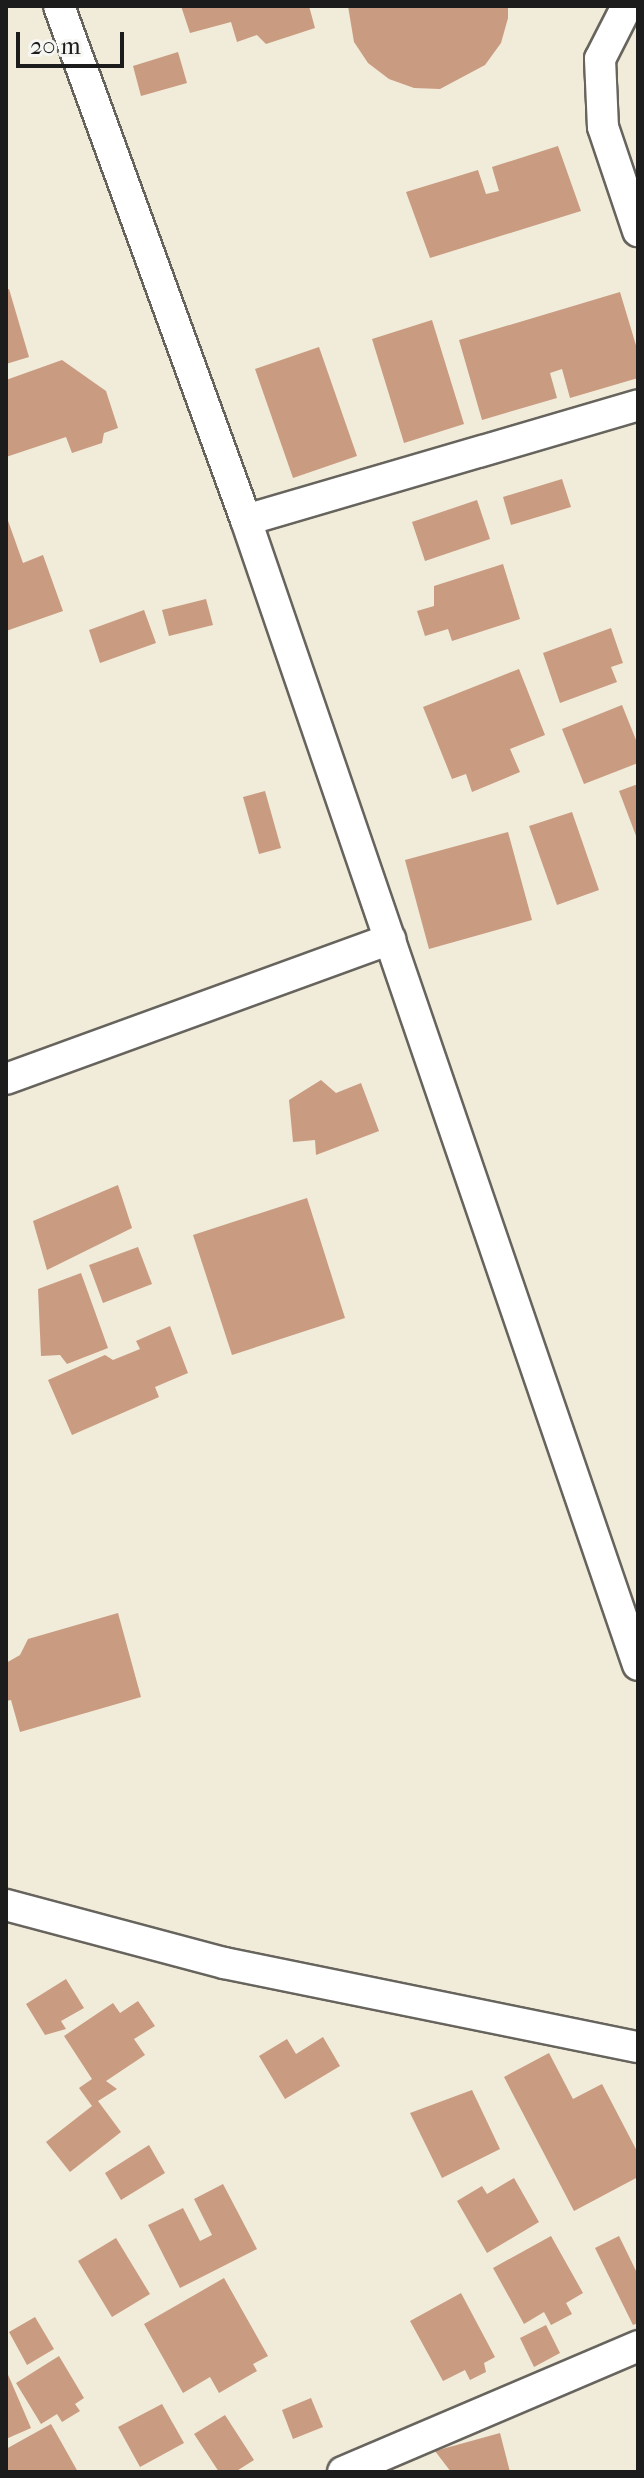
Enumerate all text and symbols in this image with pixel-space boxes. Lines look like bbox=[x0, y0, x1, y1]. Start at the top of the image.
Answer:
scale bar bbox=[20, 16, 128, 66]
text: 20 m bbox=[30, 32, 81, 60]

